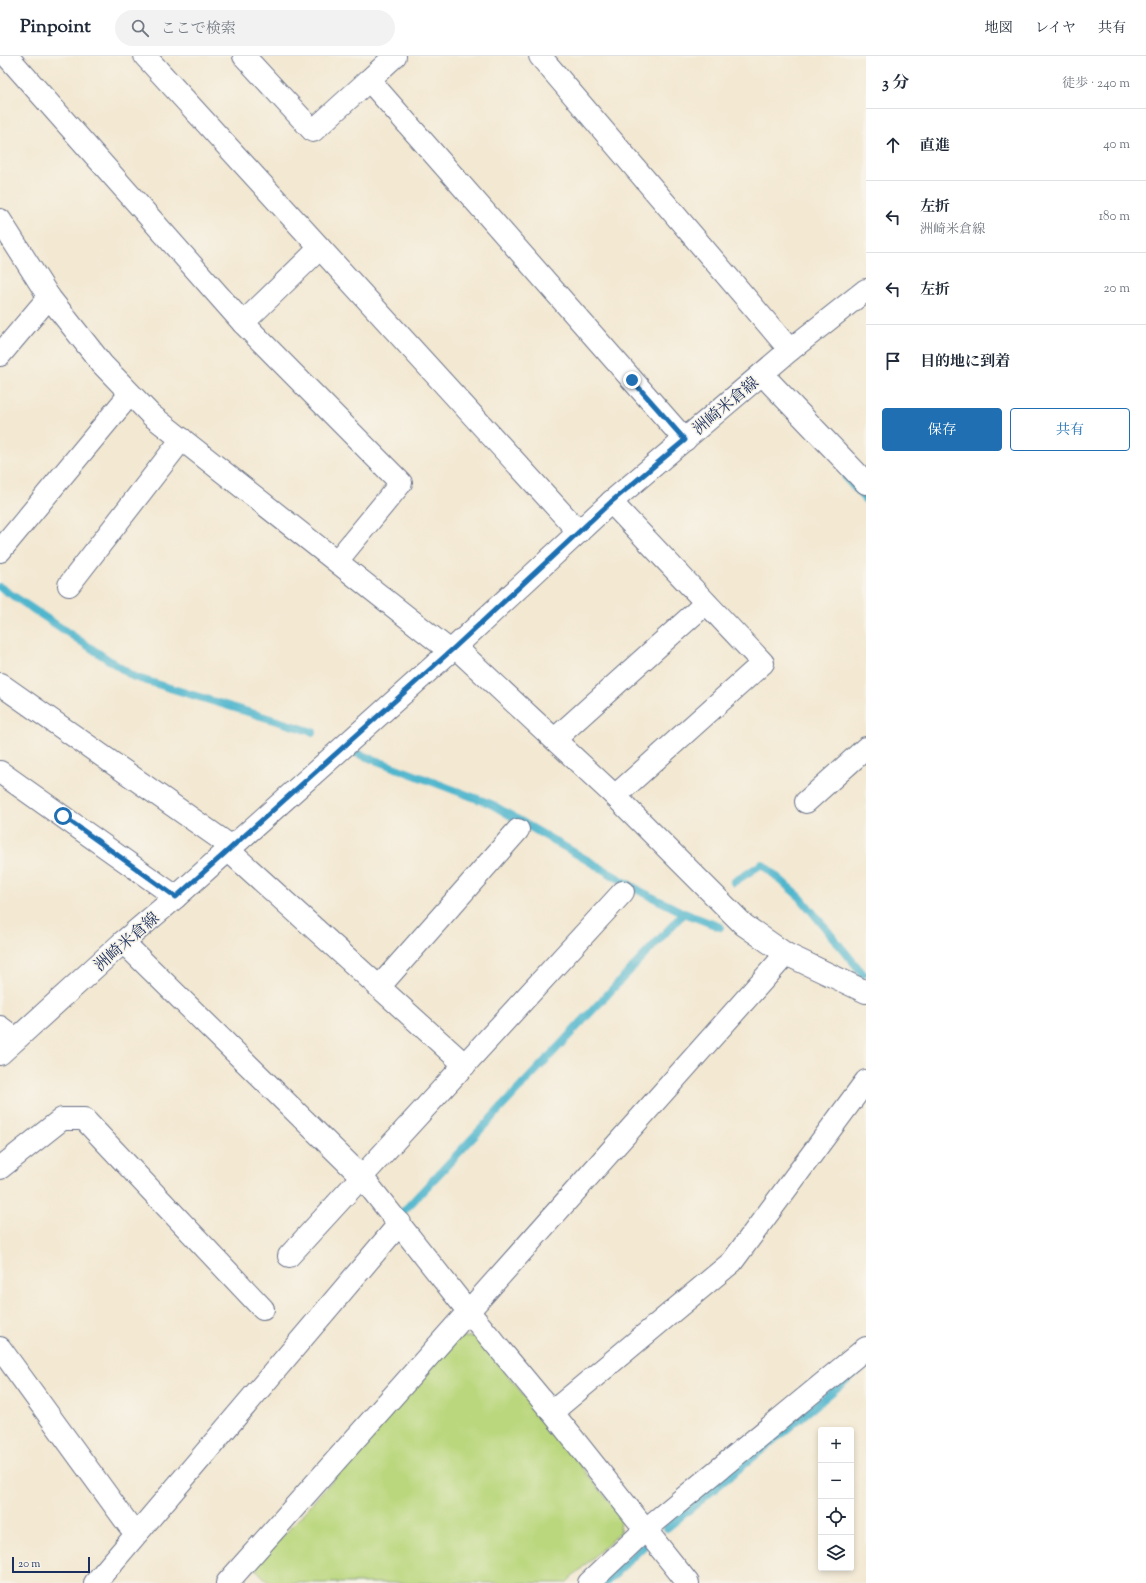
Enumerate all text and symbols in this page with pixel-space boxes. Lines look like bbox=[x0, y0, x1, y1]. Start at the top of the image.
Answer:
search box bbox=[115, 10, 395, 46]
text: Pinpoint bbox=[20, 14, 91, 41]
icon: search bbox=[129, 17, 151, 39]
text: ここで検索 bbox=[161, 19, 236, 40]
text: 地図 bbox=[985, 19, 1013, 39]
text: レイヤ bbox=[1035, 19, 1076, 39]
text: 共有 bbox=[1098, 19, 1126, 39]
text: 3 分 bbox=[882, 72, 910, 96]
text: 徒歩 · 240 m bbox=[1062, 75, 1130, 93]
icon: ahead bbox=[882, 134, 904, 156]
text: 直進 bbox=[920, 136, 950, 157]
text: 40 m bbox=[1103, 136, 1130, 154]
text: 左折 bbox=[920, 197, 950, 218]
icon: left bbox=[882, 206, 904, 228]
text: 180 m bbox=[1099, 208, 1130, 226]
text: 洲崎米倉線 bbox=[920, 221, 985, 239]
icon: left bbox=[882, 278, 904, 300]
text: 左折 bbox=[920, 280, 950, 301]
text: 20 m bbox=[1104, 280, 1130, 298]
icon: arrive bbox=[882, 350, 904, 372]
text: 目的地に到着 bbox=[920, 352, 1010, 373]
route end bbox=[623, 371, 641, 389]
street label: 洲崎米倉線 bbox=[689, 372, 765, 441]
button: 保存 bbox=[882, 408, 1002, 451]
button: 共有 bbox=[1010, 408, 1130, 451]
route start bbox=[54, 807, 72, 825]
street label: 洲崎米倉線 bbox=[90, 908, 165, 978]
map controls bbox=[818, 1427, 854, 1571]
button: + bbox=[818, 1427, 854, 1463]
button: − bbox=[818, 1463, 854, 1499]
button: locate bbox=[818, 1499, 854, 1535]
button: layers bbox=[818, 1535, 854, 1571]
scale bar bbox=[12, 1555, 90, 1574]
text: 20 m bbox=[18, 1556, 40, 1572]

